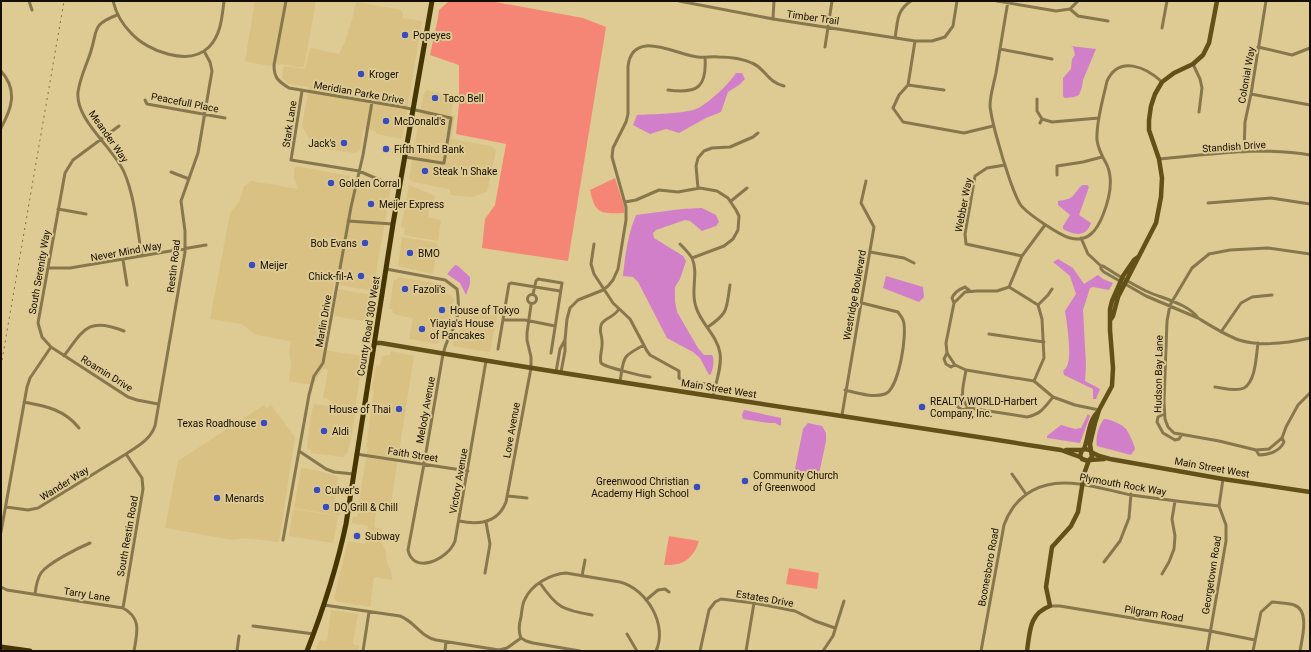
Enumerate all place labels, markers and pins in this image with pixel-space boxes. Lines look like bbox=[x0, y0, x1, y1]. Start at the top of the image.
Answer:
marker: Popeyes bbox=[400, 30, 410, 40]
place label: Popeyes bbox=[413, 30, 451, 41]
marker: Kroger bbox=[356, 69, 366, 79]
place label: Kroger bbox=[369, 69, 399, 80]
marker: Taco Bell bbox=[430, 93, 440, 103]
place label: Taco Bell bbox=[443, 93, 484, 104]
marker: McDonald's bbox=[381, 116, 391, 126]
place label: McDonald's bbox=[394, 116, 446, 127]
place label: Jack's bbox=[308, 138, 336, 149]
marker: Jack's bbox=[339, 138, 349, 148]
marker: Fifth Third Bank bbox=[381, 144, 391, 154]
place label: Fifth Third Bank bbox=[394, 144, 465, 155]
marker: Steak 'n Shake bbox=[420, 166, 430, 176]
place label: Steak 'n Shake bbox=[433, 166, 497, 177]
marker: Golden Corral bbox=[326, 178, 336, 188]
place label: Golden Corral bbox=[339, 178, 400, 189]
marker: Meijer Express bbox=[366, 199, 376, 209]
place label: Meijer Express bbox=[379, 199, 444, 210]
place label: Bob Evans bbox=[311, 238, 357, 249]
marker: Bob Evans bbox=[360, 238, 370, 248]
marker: BMO bbox=[405, 248, 415, 258]
place label: BMO bbox=[418, 248, 440, 259]
marker: Meijer bbox=[247, 260, 257, 270]
place label: Meijer bbox=[260, 260, 288, 271]
place label: Chick-fil-A bbox=[308, 271, 353, 282]
marker: Chick-fil-A bbox=[356, 271, 366, 281]
marker: Fazoli's bbox=[400, 284, 410, 294]
place label: Fazoli's bbox=[413, 284, 446, 295]
marker: House of Tokyo bbox=[437, 305, 447, 315]
place label: House of Tokyo bbox=[450, 305, 520, 316]
place label: Yiayia's House of Pancakes bbox=[430, 318, 494, 341]
marker: Yiayia's House of Pancakes bbox=[417, 324, 427, 334]
place label: REALTY WORLD-Harbert Company, Inc. bbox=[930, 396, 1037, 419]
marker: REALTY WORLD-Harbert Company, Inc. bbox=[917, 402, 927, 412]
place label: House of Thai bbox=[329, 404, 391, 415]
marker: House of Thai bbox=[394, 404, 404, 414]
place label: Texas Roadhouse bbox=[177, 418, 256, 429]
marker: Texas Roadhouse bbox=[259, 418, 269, 428]
marker: Aldi bbox=[319, 426, 329, 436]
place label: Aldi bbox=[332, 426, 349, 437]
place label: Community Church of Greenwood bbox=[753, 470, 838, 493]
place label: Greenwood Christian Academy High School bbox=[591, 476, 689, 499]
marker: Community Church of Greenwood bbox=[740, 476, 750, 486]
marker: Greenwood Christian Academy High School bbox=[692, 482, 702, 492]
marker: Culver's bbox=[312, 485, 322, 495]
place label: Culver's bbox=[325, 485, 360, 496]
marker: Menards bbox=[212, 493, 222, 503]
place label: Menards bbox=[225, 493, 264, 504]
marker: DQ Grill & Chill bbox=[321, 502, 331, 512]
place label: DQ Grill & Chill bbox=[334, 502, 398, 513]
marker: Subway bbox=[352, 531, 362, 541]
place label: Subway bbox=[365, 531, 400, 542]

